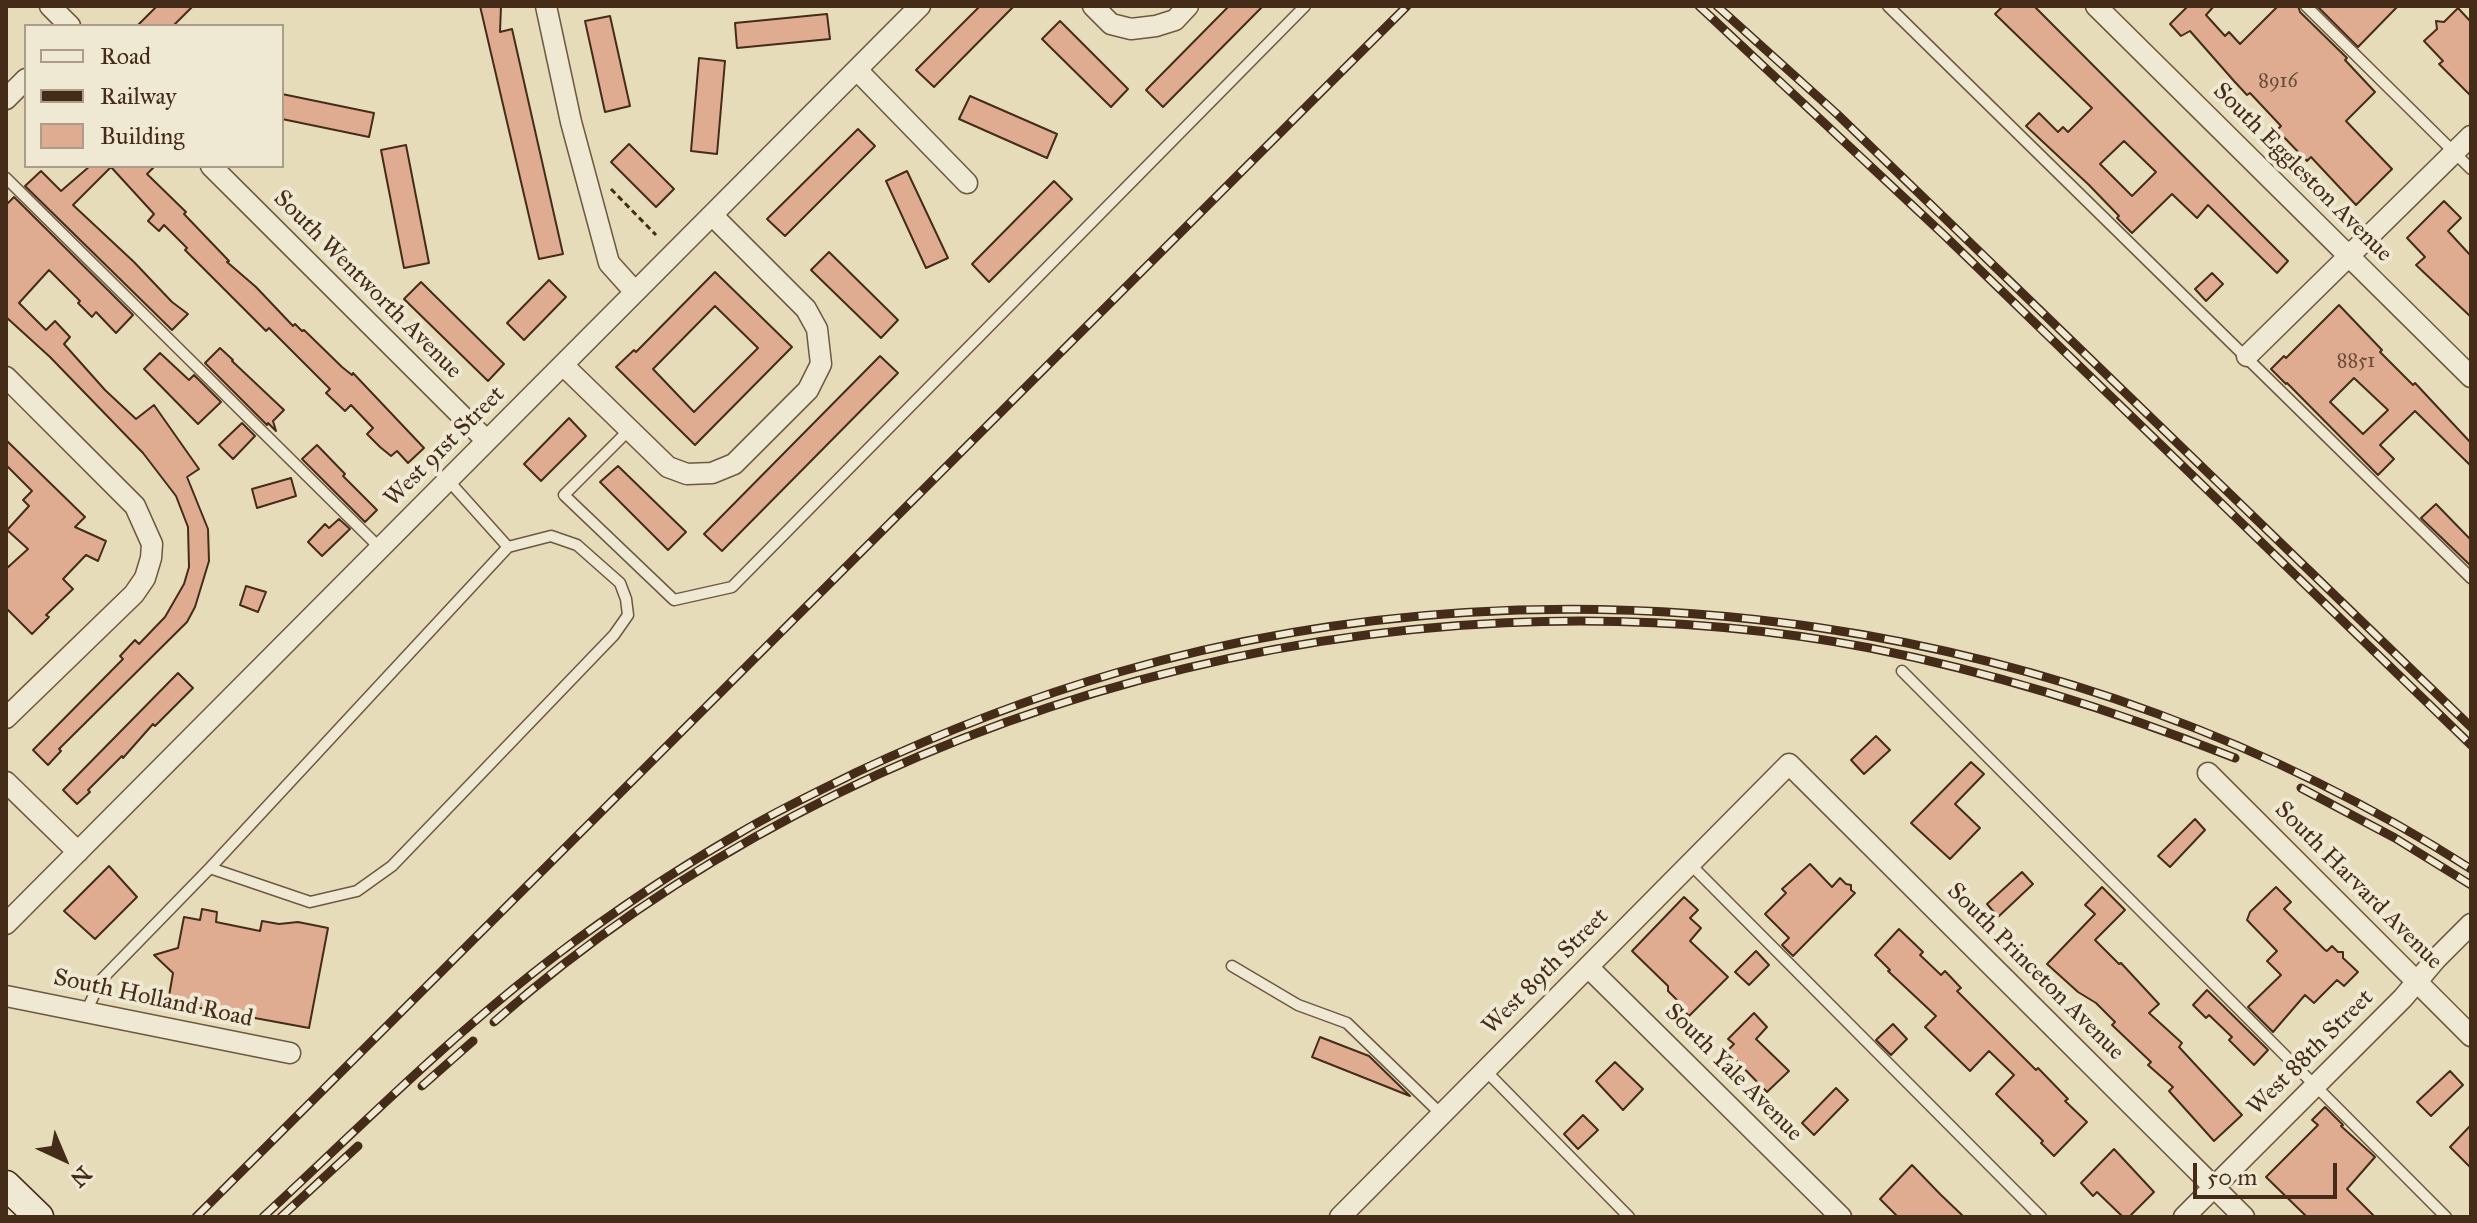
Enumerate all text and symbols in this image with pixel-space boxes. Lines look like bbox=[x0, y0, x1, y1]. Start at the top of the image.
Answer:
legend bbox=[24, 24, 284, 168]
text: Road bbox=[100, 41, 151, 71]
house number: 8916 bbox=[2258, 70, 2298, 94]
street label: South Eggleston Avenue bbox=[2206, 77, 2398, 269]
text: Railway bbox=[100, 81, 177, 111]
text: Building bbox=[100, 121, 185, 151]
street label: South Wentworth Avenue bbox=[267, 185, 467, 385]
house number: 8851 bbox=[2337, 350, 2375, 374]
street label: West 91st Street bbox=[379, 381, 511, 513]
street label: South Harvard Avenue bbox=[2268, 796, 2448, 976]
street label: South Princeton Avenue bbox=[1940, 877, 2130, 1067]
street label: West 89th Street bbox=[1477, 903, 1615, 1041]
street label: South Holland Road bbox=[51, 964, 255, 1034]
street label: West 88th Street bbox=[2242, 984, 2380, 1122]
street label: South Yale Avenue bbox=[1658, 998, 1808, 1148]
north arrow bbox=[24, 1119, 104, 1199]
scale bar bbox=[2197, 1147, 2341, 1197]
text: N bbox=[65, 1160, 97, 1193]
text: 50 m bbox=[2207, 1162, 2257, 1192]

